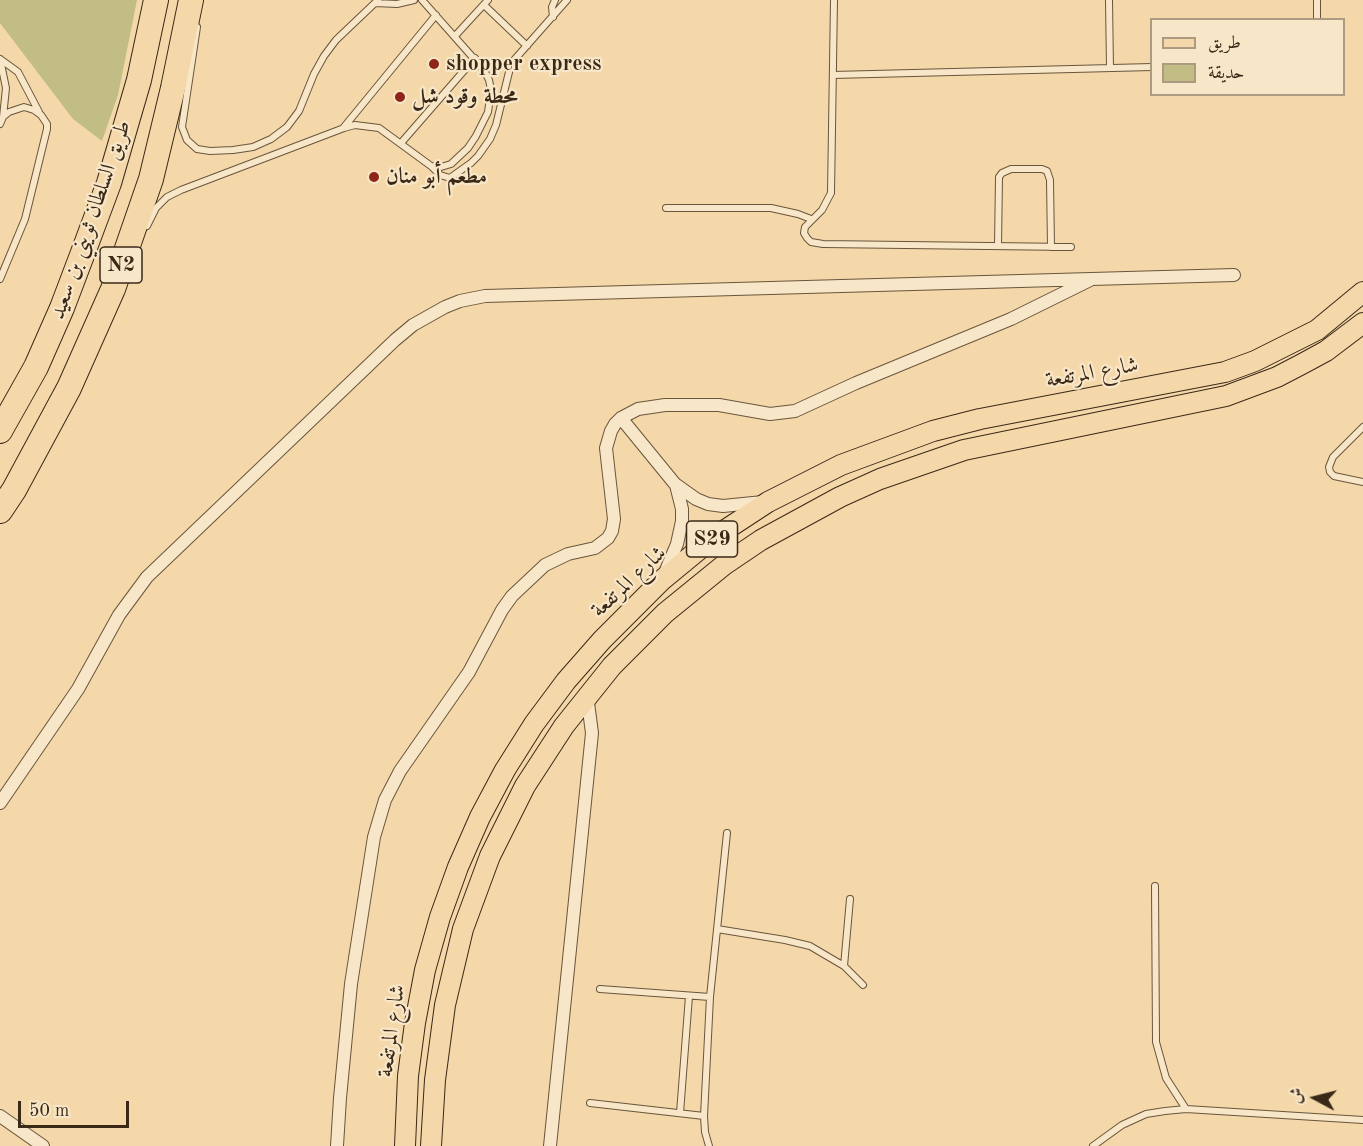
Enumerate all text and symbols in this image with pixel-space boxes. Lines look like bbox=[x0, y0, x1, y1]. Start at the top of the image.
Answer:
legend bbox=[1150, 18, 1345, 96]
text: طريق bbox=[1208, 34, 1241, 52]
place label: shopper express bbox=[446, 51, 602, 77]
marker: shopper express bbox=[427, 57, 441, 71]
text: حديقة bbox=[1208, 64, 1244, 82]
place label: محطة وقود شل bbox=[412, 84, 518, 110]
marker: محطة وقود شل bbox=[393, 90, 407, 104]
street label: طريق السلطان ثويني بن سعيد bbox=[45, 117, 137, 323]
place label: مطعم أبو منان bbox=[386, 164, 487, 190]
marker: مطعم أبو منان bbox=[367, 170, 381, 184]
road number: N2 bbox=[100, 247, 142, 283]
street label: شارع المرتفعة bbox=[1044, 352, 1140, 394]
road number: S29 bbox=[686, 521, 738, 557]
street label: شارع المرتفعة bbox=[586, 541, 672, 623]
street label: شارع المرتفعة bbox=[372, 983, 412, 1079]
north arrow bbox=[1285, 1068, 1345, 1128]
text: ش bbox=[1288, 1087, 1306, 1105]
scale bar bbox=[21, 1089, 132, 1127]
text: 50 m bbox=[29, 1102, 69, 1120]

